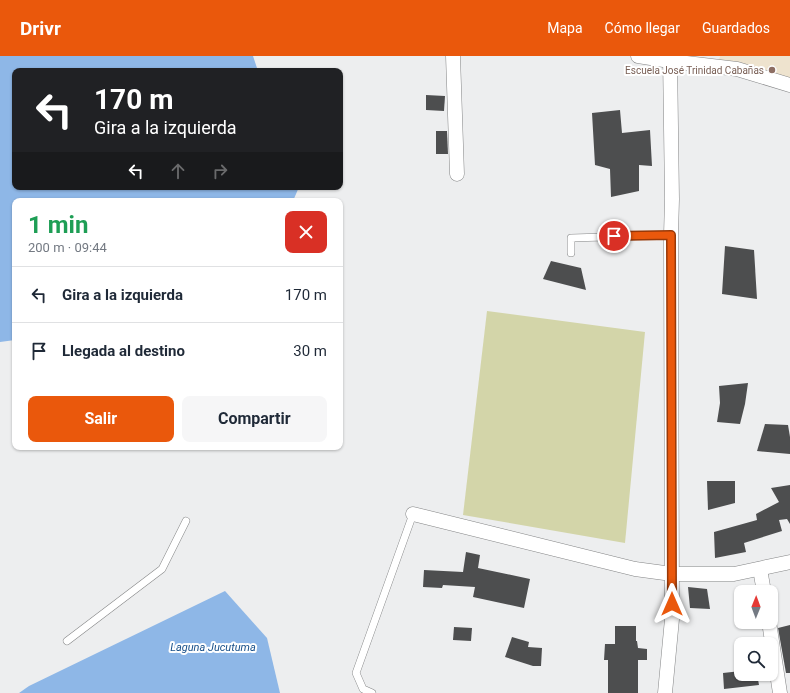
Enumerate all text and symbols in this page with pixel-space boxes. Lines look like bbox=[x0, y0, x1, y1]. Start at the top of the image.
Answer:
text: Drivr bbox=[20, 17, 61, 40]
text: Mapa bbox=[547, 20, 583, 36]
text: Cómo llegar bbox=[605, 20, 680, 36]
text: Guardados bbox=[702, 20, 770, 36]
place label: Escuela José Trinidad Cabañas bbox=[625, 65, 764, 76]
marker: Escuela José Trinidad Cabañas bbox=[767, 65, 777, 75]
text: 170 m bbox=[94, 83, 173, 116]
icon: left bbox=[28, 84, 80, 136]
text: Gira a la izquierda bbox=[94, 117, 237, 138]
icon: left bbox=[125, 160, 147, 182]
icon: ahead bbox=[167, 160, 189, 182]
icon: right bbox=[209, 160, 231, 182]
text: 1 min bbox=[28, 211, 88, 239]
button: close bbox=[285, 211, 327, 253]
pin bbox=[597, 219, 631, 253]
icon: arrive bbox=[603, 225, 625, 247]
text: 200 m · 09:44 bbox=[28, 240, 107, 255]
icon: left bbox=[28, 284, 50, 306]
text: Gira a la izquierda bbox=[62, 286, 183, 304]
text: 170 m bbox=[285, 286, 327, 304]
icon: arrive bbox=[28, 340, 50, 362]
text: Llegada al destino bbox=[62, 342, 185, 360]
text: 30 m bbox=[293, 342, 327, 360]
button: Salir bbox=[28, 396, 174, 442]
button: Compartir bbox=[182, 396, 327, 442]
position arrow bbox=[651, 583, 693, 625]
north arrow bbox=[734, 585, 778, 629]
map controls bbox=[734, 585, 778, 681]
button: search bbox=[734, 637, 778, 681]
water label: Laguna Jucutuma bbox=[170, 641, 256, 654]

